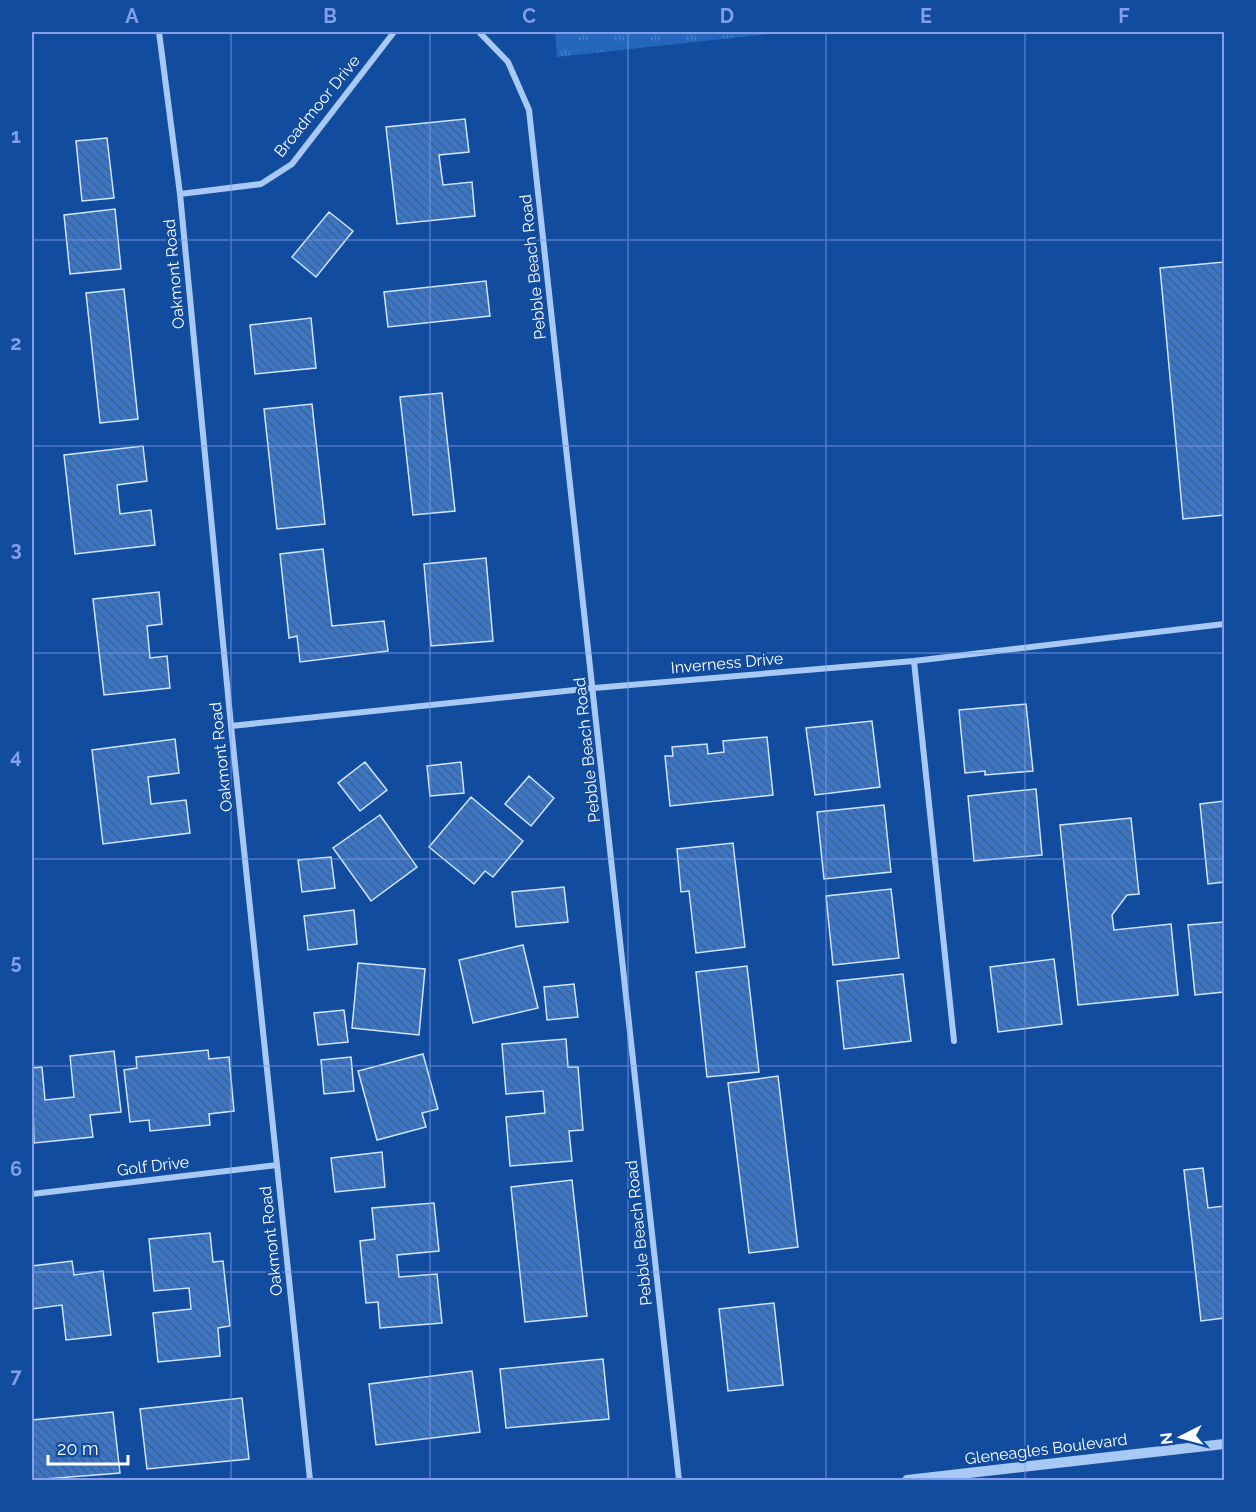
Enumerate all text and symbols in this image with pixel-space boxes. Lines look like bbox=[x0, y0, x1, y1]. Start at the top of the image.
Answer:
text: A bbox=[125, 4, 139, 28]
text: B bbox=[323, 4, 337, 28]
text: C bbox=[522, 4, 536, 28]
text: D bbox=[720, 4, 734, 28]
text: E bbox=[920, 4, 932, 28]
text: F bbox=[1118, 4, 1130, 28]
street label: Broadmoor Drive bbox=[270, 51, 364, 161]
text: 1 bbox=[11, 124, 21, 148]
street label: Pebble Beach Road bbox=[516, 193, 550, 341]
street label: Oakmont Road bbox=[160, 218, 188, 330]
text: 2 bbox=[10, 331, 22, 355]
text: 3 bbox=[10, 537, 22, 561]
street label: Inverness Drive bbox=[670, 649, 784, 677]
street label: Pebble Beach Road bbox=[570, 676, 604, 824]
street label: Oakmont Road bbox=[206, 701, 236, 813]
text: 4 bbox=[10, 744, 22, 768]
text: 5 bbox=[10, 950, 22, 974]
street label: Golf Drive bbox=[116, 1152, 190, 1180]
text: 6 bbox=[10, 1157, 22, 1181]
street label: Pebble Beach Road bbox=[622, 1159, 656, 1307]
street label: Oakmont Road bbox=[256, 1185, 286, 1297]
text: 7 bbox=[10, 1364, 22, 1388]
north arrow bbox=[1151, 1407, 1211, 1467]
scale bar bbox=[48, 1428, 128, 1466]
street label: Gleneagles Boulevard bbox=[964, 1430, 1128, 1468]
text: N bbox=[1156, 1431, 1177, 1446]
text: 20 m bbox=[57, 1438, 99, 1459]

